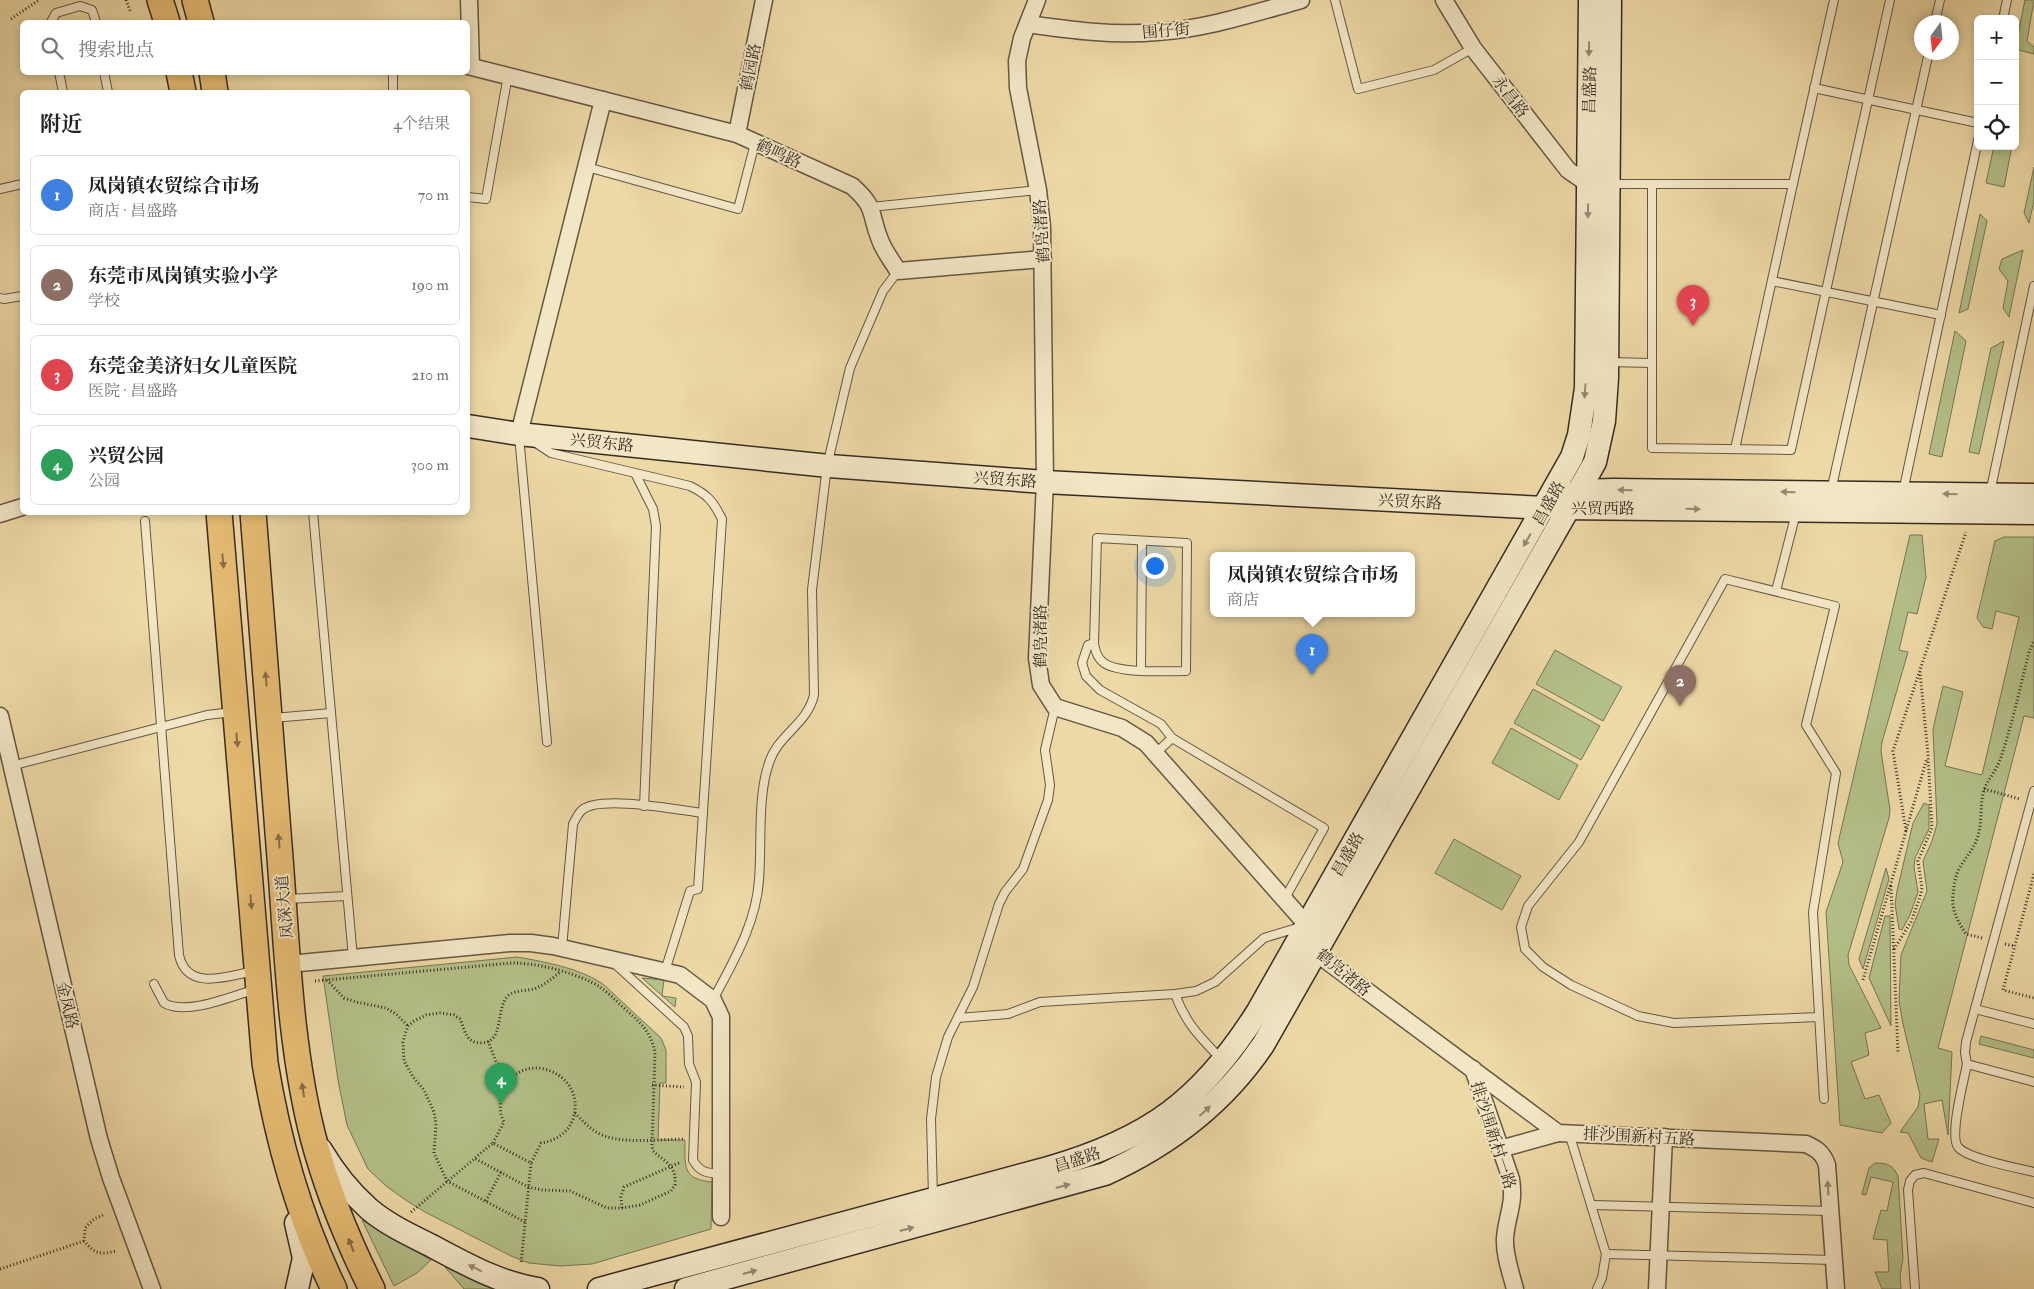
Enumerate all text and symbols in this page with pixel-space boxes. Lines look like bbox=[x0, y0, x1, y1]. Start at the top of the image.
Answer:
north arrow bbox=[1914, 15, 1959, 60]
map controls bbox=[1974, 15, 2019, 150]
button: + bbox=[1974, 15, 2019, 60]
street label: 围仔街 bbox=[1141, 19, 1191, 43]
search box bbox=[20, 20, 470, 75]
icon: search bbox=[38, 34, 66, 62]
text: 搜索地点 bbox=[78, 38, 154, 62]
one-way arrow bbox=[1585, 41, 1593, 57]
street label: 鹤园路 bbox=[737, 42, 765, 93]
button: − bbox=[1974, 60, 2019, 105]
street label: 昌盛路 bbox=[1580, 66, 1600, 114]
street label: 永昌路 bbox=[1488, 72, 1533, 122]
button: locate bbox=[1974, 105, 2019, 150]
text: 附近 bbox=[40, 111, 82, 138]
text: 4个结果 bbox=[393, 114, 450, 134]
street label: 鹤鸣路 bbox=[753, 135, 805, 173]
text: 凤岗镇农贸综合市场 bbox=[88, 174, 259, 198]
text: 1 bbox=[54, 185, 60, 205]
text: 70 m bbox=[418, 185, 449, 205]
street label: 鹤凫渚路 bbox=[1030, 198, 1054, 264]
text: 商店 · 昌盛路 bbox=[88, 201, 178, 221]
one-way arrow bbox=[1584, 203, 1592, 219]
text: 东莞市凤岗镇实验小学 bbox=[88, 264, 278, 288]
text: 2 bbox=[53, 275, 61, 295]
text: 190 m bbox=[411, 275, 449, 295]
pin: 3 bbox=[1677, 285, 1709, 326]
text: 学校 bbox=[88, 291, 120, 311]
text: 东莞金美济妇女儿童医院 bbox=[88, 354, 297, 378]
text: 3 bbox=[54, 365, 60, 385]
text: 210 m bbox=[411, 365, 449, 385]
text: 医院 · 昌盛路 bbox=[88, 381, 178, 401]
one-way arrow bbox=[1581, 383, 1589, 399]
street label: 兴贸东路 bbox=[569, 430, 635, 456]
text: 兴贸公园 bbox=[88, 444, 164, 468]
text: 4 bbox=[53, 455, 61, 475]
text: 300 m bbox=[411, 455, 449, 475]
street label: 兴贸东路 bbox=[972, 468, 1038, 492]
text: 公园 bbox=[88, 471, 120, 491]
street label: 昌盛路 bbox=[1528, 478, 1569, 529]
one-way arrow bbox=[1617, 486, 1633, 494]
one-way arrow bbox=[1780, 488, 1796, 496]
street label: 兴贸东路 bbox=[1377, 490, 1442, 514]
one-way arrow bbox=[1942, 490, 1958, 498]
street label: 兴贸西路 bbox=[1571, 499, 1635, 519]
one-way arrow bbox=[1685, 505, 1701, 513]
one-way arrow bbox=[1522, 534, 1531, 547]
popup bbox=[1210, 552, 1415, 617]
one-way arrow bbox=[219, 553, 227, 569]
your location bbox=[1142, 553, 1168, 579]
text: 凤岗镇农贸综合市场 bbox=[1227, 563, 1398, 587]
text: 商店 bbox=[1227, 590, 1259, 610]
street label: 鹤凫渚路 bbox=[1031, 604, 1051, 668]
pin: 1 bbox=[1296, 634, 1328, 675]
pin: 2 bbox=[1664, 665, 1696, 706]
one-way arrow bbox=[262, 671, 270, 687]
one-way arrow bbox=[234, 733, 242, 749]
street label: 昌盛路 bbox=[1327, 829, 1369, 880]
one-way arrow bbox=[275, 833, 283, 849]
street label: 凤深大道 bbox=[272, 874, 298, 940]
one-way arrow bbox=[247, 895, 255, 911]
street label: 鹤凫渚路 bbox=[1312, 945, 1375, 1001]
street label: 金凤路 bbox=[52, 980, 82, 1031]
pin: 4 bbox=[485, 1063, 517, 1104]
street label: 排沙围新村一路 bbox=[1466, 1079, 1520, 1192]
one-way arrow bbox=[299, 1082, 307, 1098]
one-way arrow bbox=[1199, 1105, 1211, 1117]
street label: 排沙围新村五路 bbox=[1582, 1124, 1695, 1150]
street label: 昌盛路 bbox=[1051, 1143, 1103, 1177]
one-way arrow bbox=[1824, 1180, 1832, 1196]
one-way arrow bbox=[1056, 1182, 1071, 1190]
one-way arrow bbox=[899, 1225, 914, 1233]
one-way arrow bbox=[347, 1237, 355, 1252]
one-way arrow bbox=[468, 1264, 482, 1272]
one-way arrow bbox=[742, 1267, 757, 1275]

